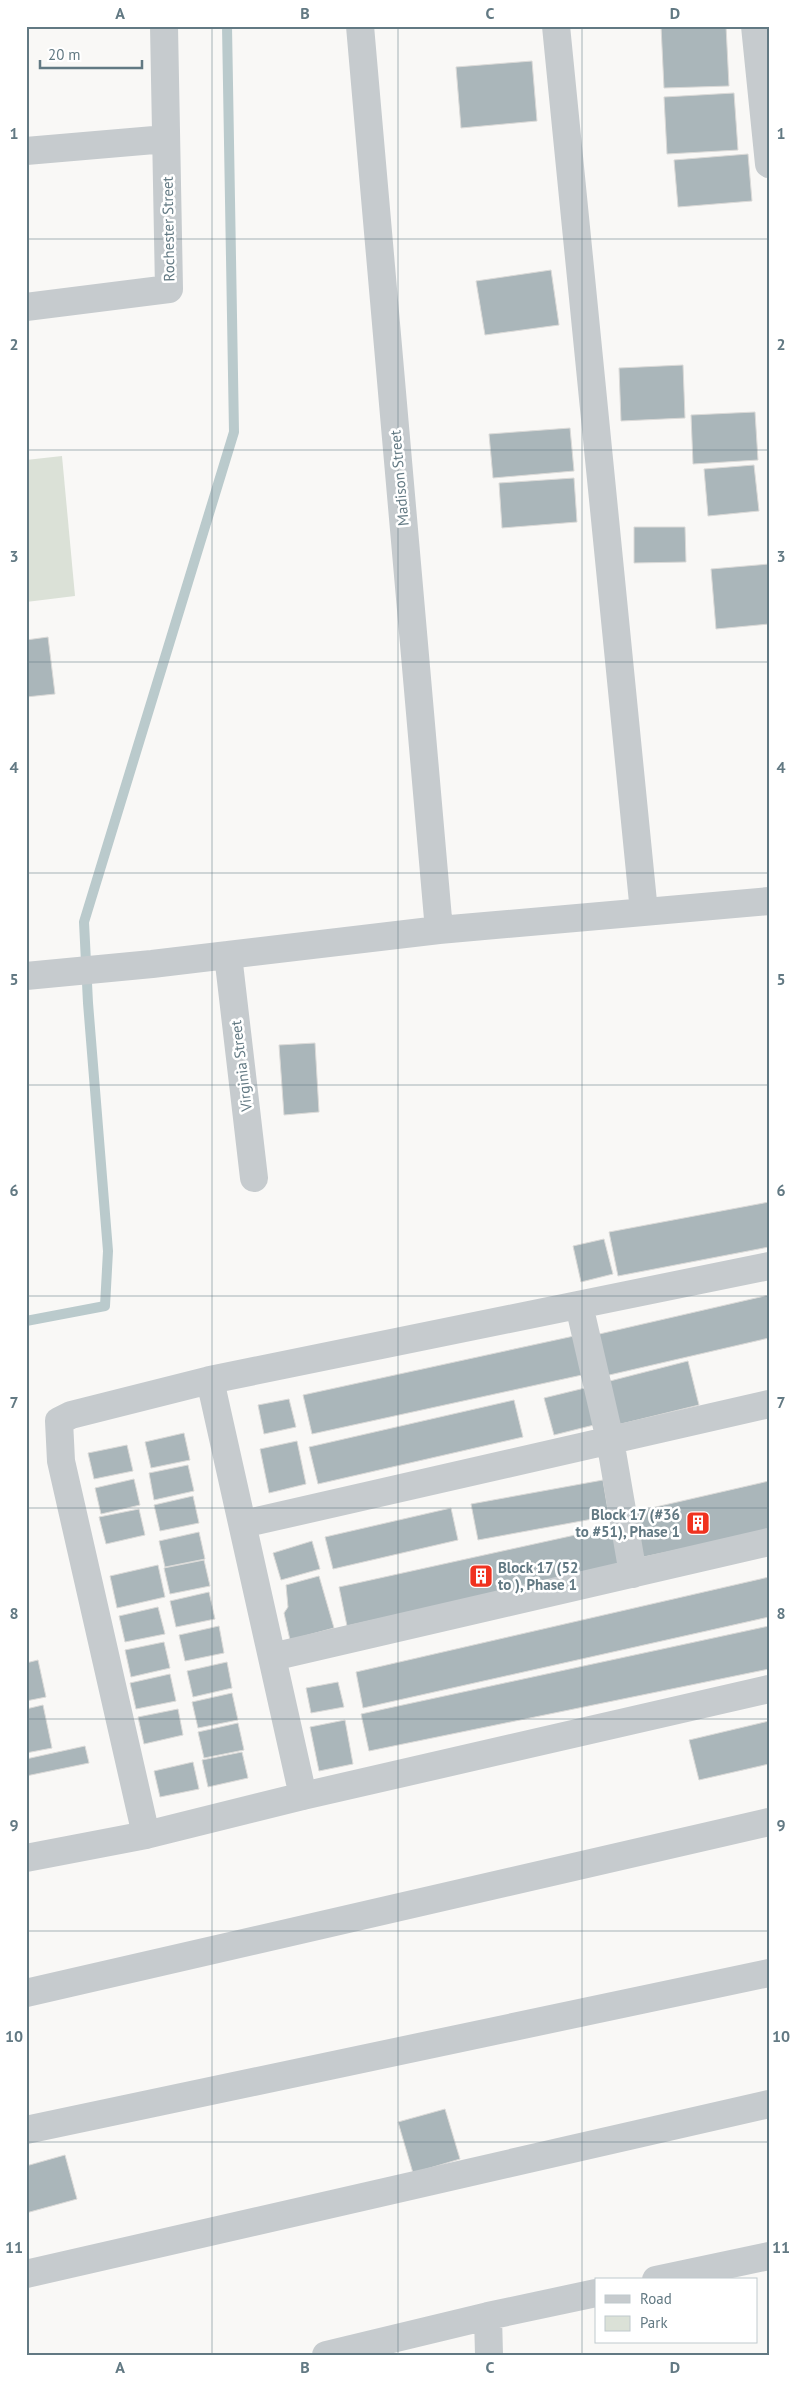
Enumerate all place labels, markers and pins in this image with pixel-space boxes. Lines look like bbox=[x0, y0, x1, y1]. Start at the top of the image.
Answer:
place label: Block 17 (#36 to #51), Phase 1 bbox=[576, 1505, 680, 1541]
building icon: Block 17 (#36 to #51), Phase 1 bbox=[685, 1510, 711, 1536]
place label: Block 17 (52 to ), Phase 1 bbox=[498, 1558, 578, 1594]
building icon: Block 17 (52 to ), Phase 1 bbox=[468, 1563, 494, 1589]

